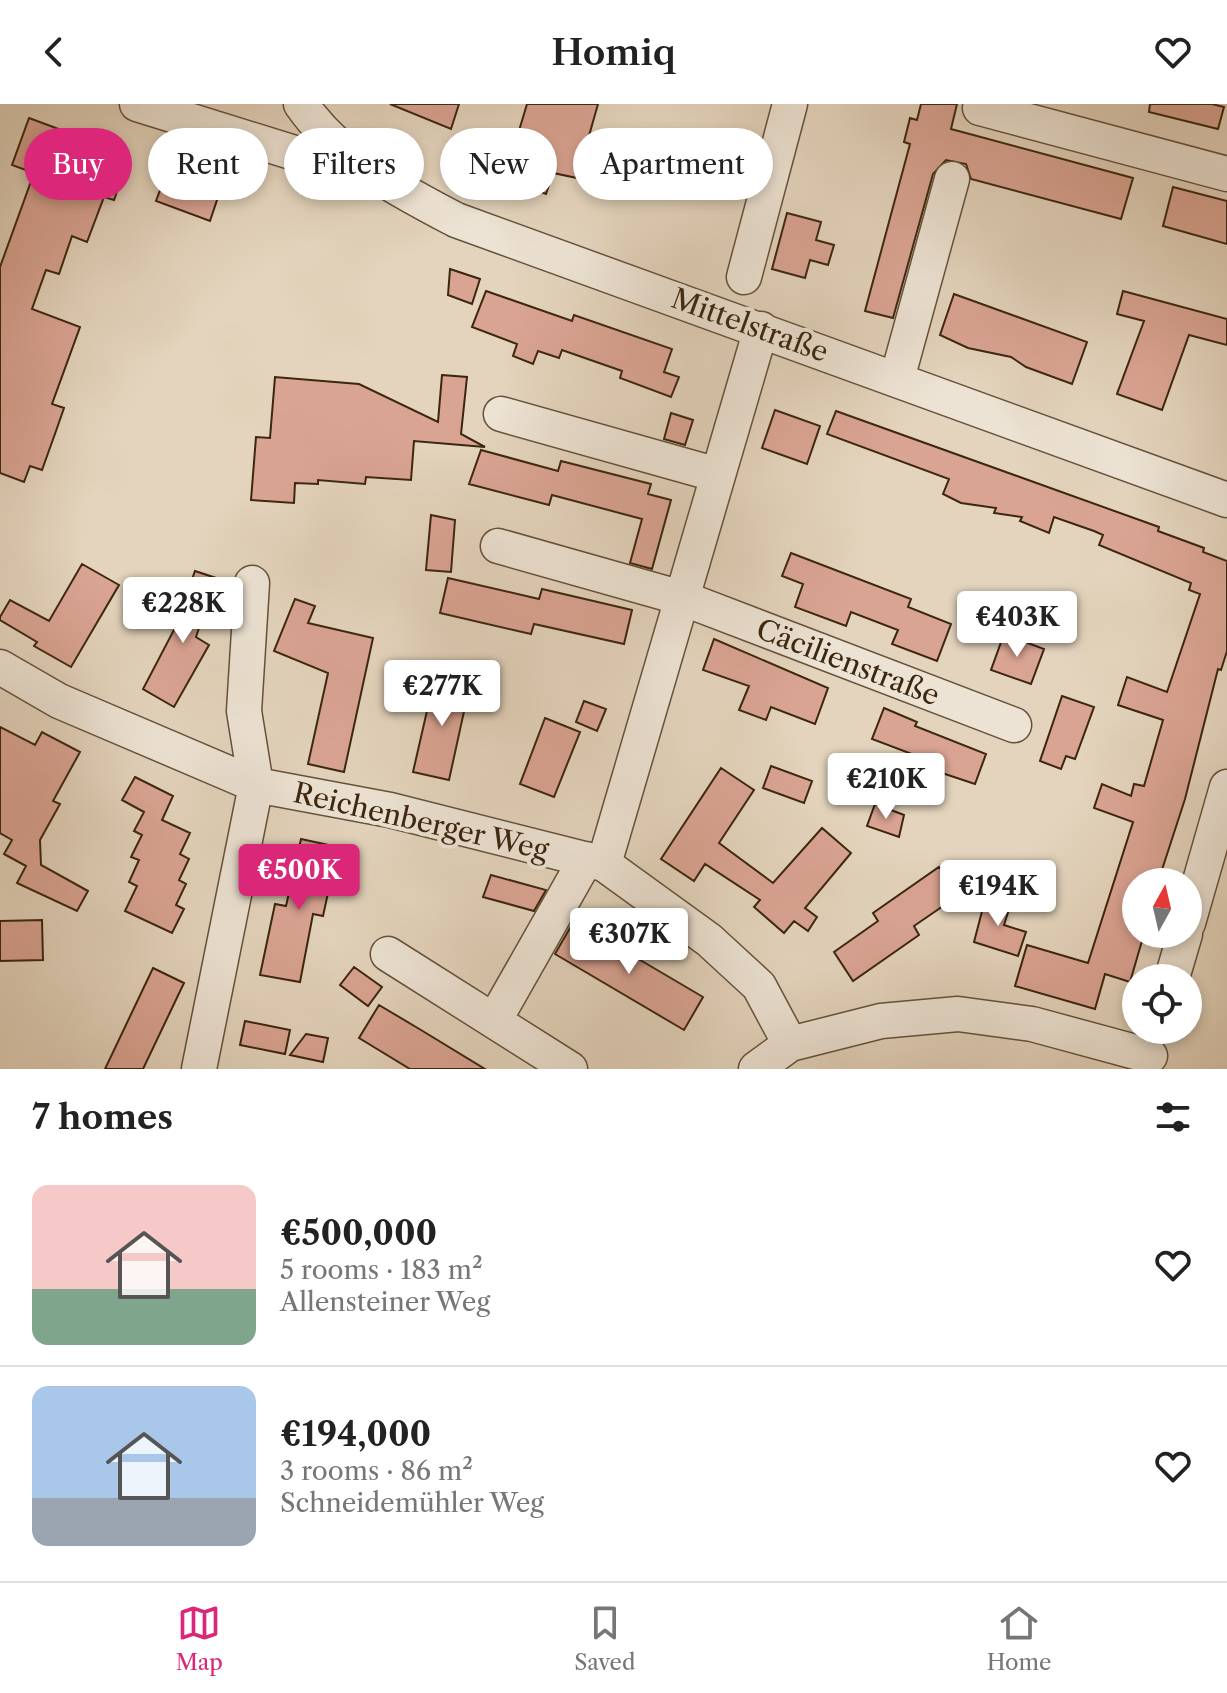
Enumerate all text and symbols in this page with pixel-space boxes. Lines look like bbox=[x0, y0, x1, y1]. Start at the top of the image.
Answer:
icon: back bbox=[32, 30, 76, 74]
text: Homiq bbox=[551, 30, 676, 74]
icon: heart bbox=[1151, 30, 1195, 74]
chip: Buy bbox=[24, 128, 132, 200]
chip: Rent bbox=[148, 128, 268, 200]
chip: Filters bbox=[284, 128, 424, 200]
chip: New bbox=[440, 128, 557, 200]
chip: Apartment bbox=[573, 128, 773, 200]
street label: Mittelstraße bbox=[667, 281, 833, 369]
pin: €228K bbox=[127, 577, 239, 645]
text: €228K bbox=[141, 587, 225, 619]
pin: €403K bbox=[961, 591, 1073, 659]
text: €403K bbox=[975, 601, 1059, 633]
street label: Cäcilienstraße bbox=[752, 612, 944, 712]
pin: €277K bbox=[386, 660, 498, 728]
text: €277K bbox=[402, 670, 482, 702]
pin: €210K bbox=[830, 753, 942, 821]
text: €210K bbox=[846, 763, 926, 795]
street label: Reichenberger Weg bbox=[290, 775, 552, 867]
pin: €500K bbox=[243, 844, 355, 912]
text: €500K bbox=[257, 854, 341, 886]
pin: €194K bbox=[942, 860, 1054, 928]
north arrow bbox=[1122, 868, 1202, 948]
map controls bbox=[1122, 868, 1202, 1044]
text: €194K bbox=[958, 870, 1038, 902]
pin: €307K bbox=[573, 908, 685, 976]
text: €307K bbox=[588, 918, 670, 950]
button: locate bbox=[1122, 964, 1202, 1044]
icon: filters bbox=[1151, 1095, 1195, 1139]
text: 7 homes bbox=[32, 1096, 173, 1138]
text: €500,000 bbox=[280, 1212, 437, 1254]
icon: home bbox=[96, 1217, 192, 1313]
icon: heart bbox=[1151, 1243, 1195, 1287]
text: 5 rooms · 183 m² bbox=[280, 1254, 483, 1286]
text: Allensteiner Weg bbox=[280, 1286, 490, 1318]
text: €194,000 bbox=[280, 1413, 431, 1455]
icon: home bbox=[96, 1418, 192, 1514]
icon: heart bbox=[1151, 1444, 1195, 1488]
text: 3 rooms · 86 m² bbox=[280, 1455, 473, 1487]
text: Schneidemühler Weg bbox=[280, 1487, 544, 1519]
tab: Map bbox=[176, 1601, 223, 1676]
tab: Saved bbox=[574, 1601, 635, 1676]
tab: Home bbox=[987, 1601, 1051, 1676]

